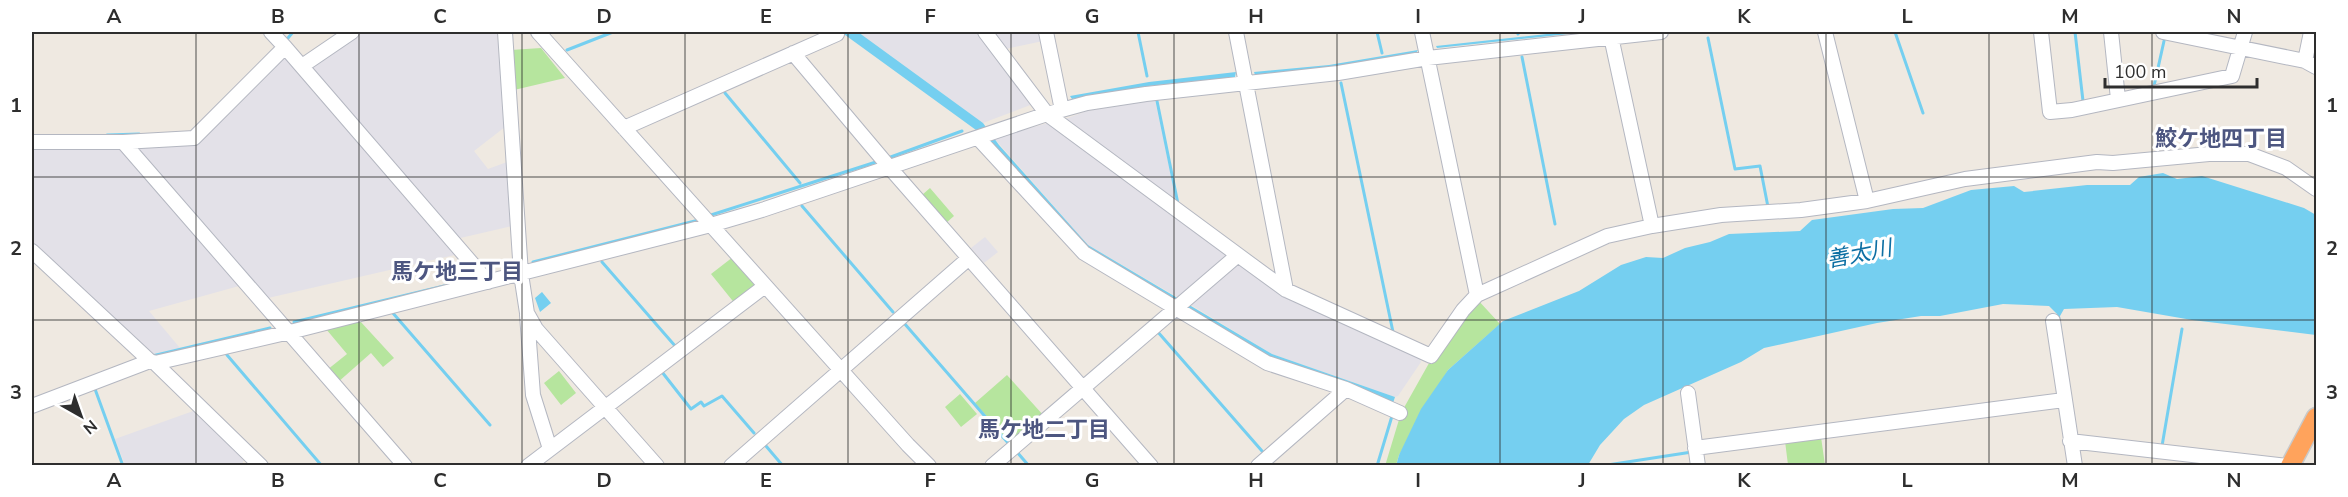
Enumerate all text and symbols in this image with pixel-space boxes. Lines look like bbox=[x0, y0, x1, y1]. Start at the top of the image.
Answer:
text: A bbox=[107, 3, 122, 30]
text: B bbox=[271, 3, 285, 30]
text: C bbox=[433, 3, 447, 30]
text: D bbox=[596, 3, 612, 30]
text: E bbox=[760, 3, 772, 30]
text: F bbox=[924, 3, 936, 30]
text: G bbox=[1085, 3, 1099, 30]
text: H bbox=[1248, 3, 1264, 30]
text: I bbox=[1415, 3, 1421, 30]
text: J bbox=[1577, 3, 1586, 30]
text: K bbox=[1737, 3, 1751, 30]
text: L bbox=[1901, 3, 1913, 30]
text: M bbox=[2061, 3, 2079, 30]
text: N bbox=[2227, 3, 2241, 30]
scale bar bbox=[2105, 51, 2256, 89]
text: 100 m bbox=[2114, 60, 2166, 84]
text: 1 bbox=[10, 92, 22, 119]
text: 1 bbox=[2326, 92, 2338, 119]
district label: 鮫ケ地四丁目 bbox=[2155, 124, 2287, 154]
water label: 善太川 bbox=[1824, 233, 1896, 275]
text: 2 bbox=[10, 235, 22, 262]
text: 2 bbox=[2326, 235, 2338, 262]
district label: 馬ケ地三丁目 bbox=[391, 257, 523, 287]
text: 3 bbox=[10, 379, 22, 406]
text: 3 bbox=[2326, 379, 2338, 406]
north arrow bbox=[51, 386, 111, 446]
text: N bbox=[78, 414, 102, 439]
district label: 馬ケ地二丁目 bbox=[978, 415, 1110, 445]
text: A bbox=[107, 467, 122, 494]
text: B bbox=[271, 467, 285, 494]
text: C bbox=[433, 467, 447, 494]
text: D bbox=[596, 467, 612, 494]
text: E bbox=[760, 467, 772, 494]
text: F bbox=[924, 467, 936, 494]
text: G bbox=[1085, 467, 1099, 494]
text: H bbox=[1248, 467, 1264, 494]
text: I bbox=[1415, 467, 1421, 494]
text: J bbox=[1577, 467, 1586, 494]
text: K bbox=[1737, 467, 1751, 494]
text: L bbox=[1901, 467, 1913, 494]
text: M bbox=[2061, 467, 2079, 494]
text: N bbox=[2227, 467, 2241, 494]

